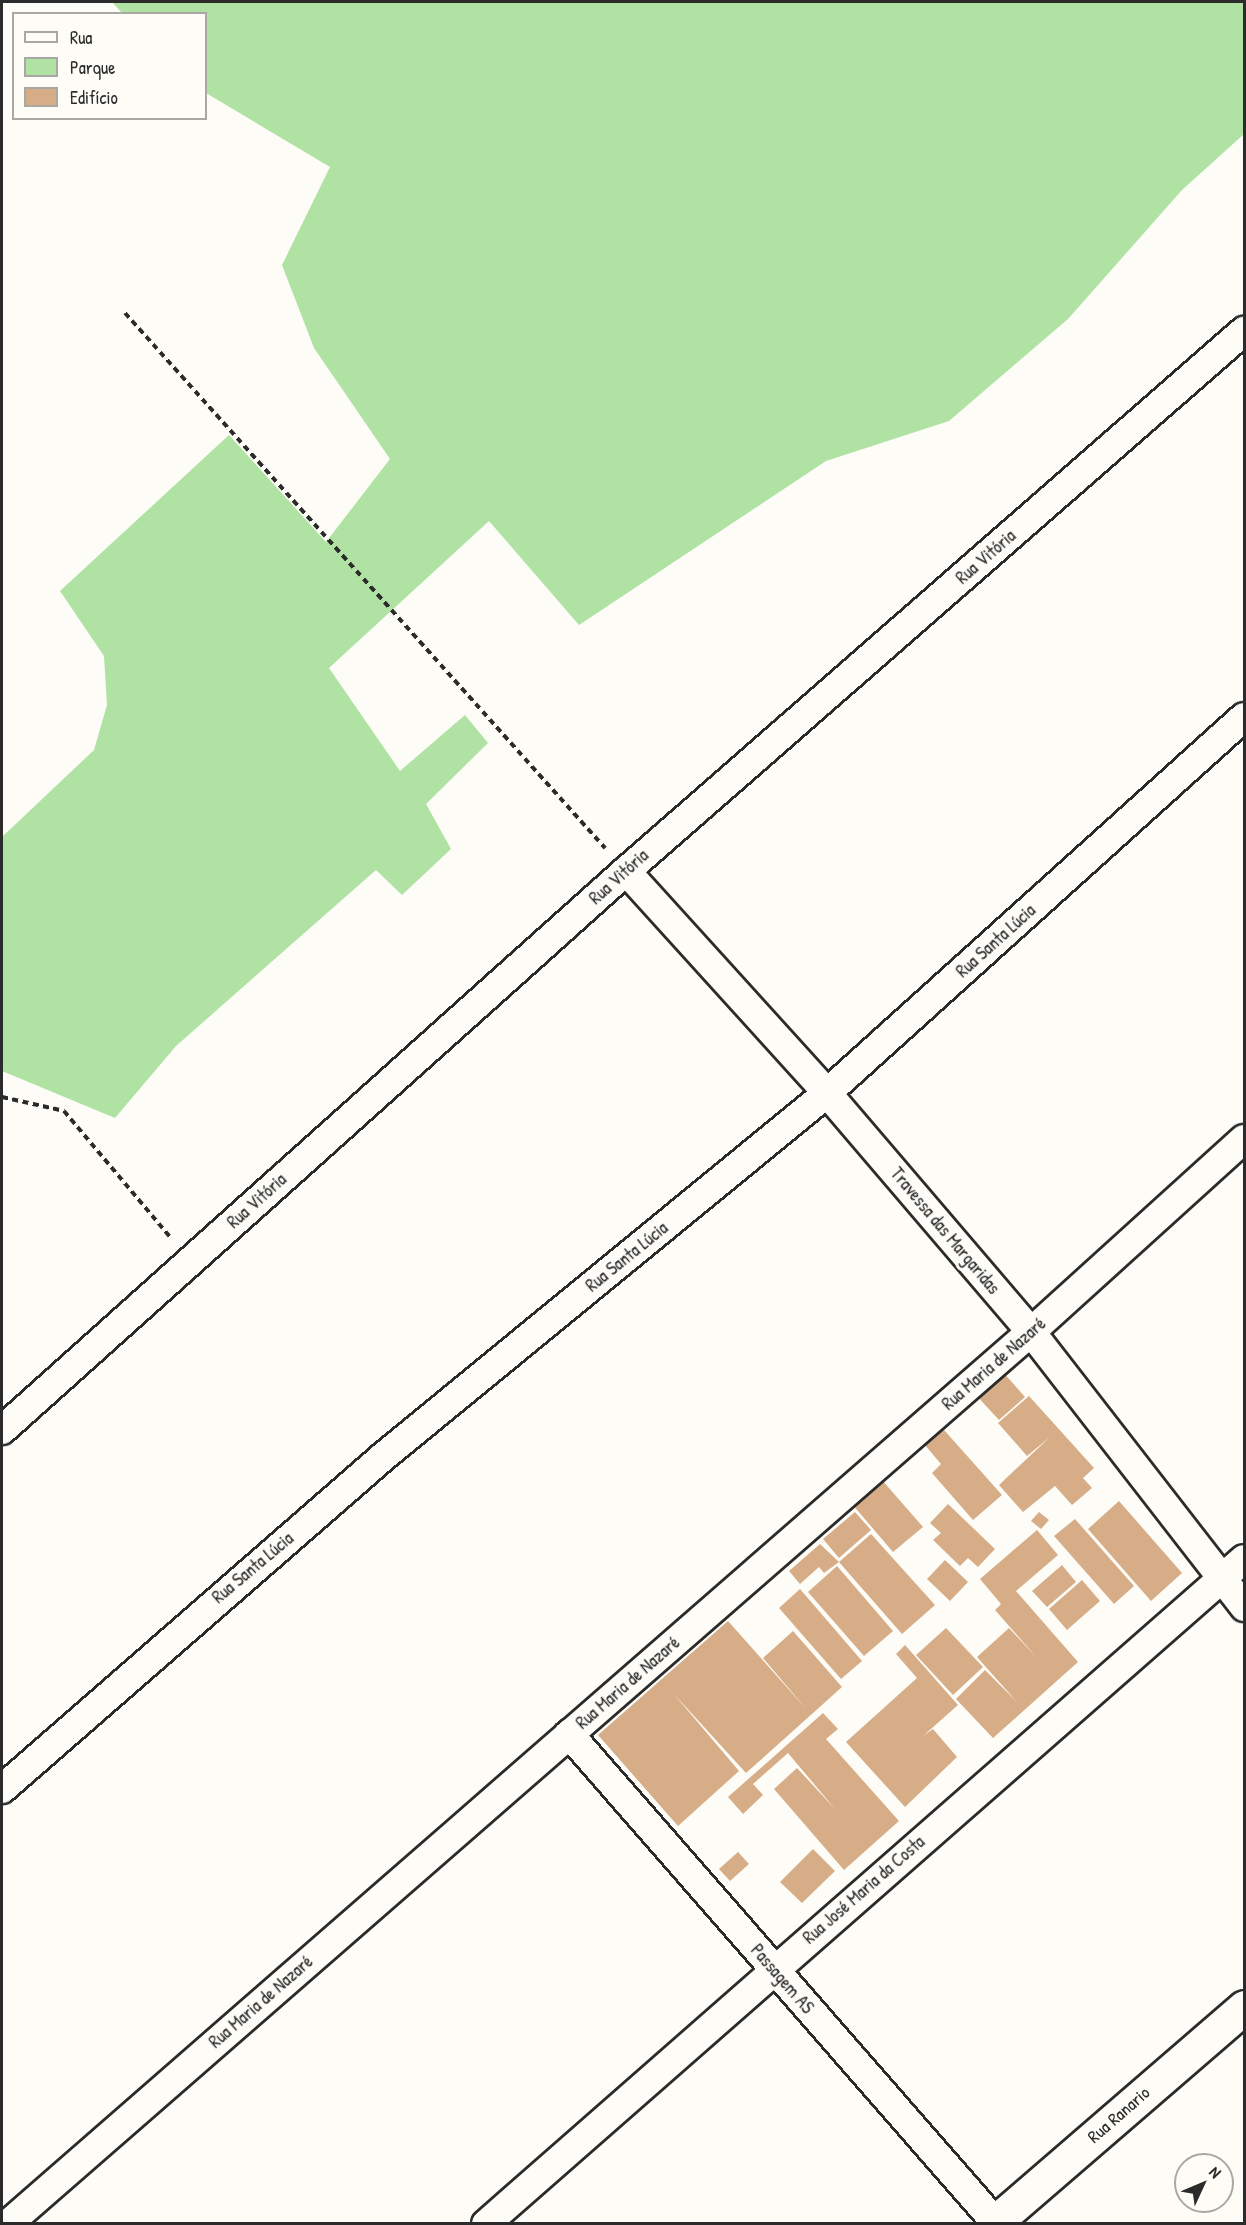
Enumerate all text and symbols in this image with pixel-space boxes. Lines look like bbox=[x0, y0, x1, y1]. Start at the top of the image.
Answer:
legend bbox=[12, 12, 207, 120]
text: Rua bbox=[70, 25, 92, 50]
text: Parque bbox=[70, 55, 115, 80]
text: Edifício bbox=[70, 85, 118, 110]
street label: Rua Vitória bbox=[952, 525, 1020, 589]
street label: Rua Vitória bbox=[585, 845, 653, 909]
street label: Rua Santa Lúcia bbox=[952, 900, 1040, 982]
street label: Travessa das Margaridas bbox=[886, 1163, 1004, 1299]
street label: Rua Vitória bbox=[223, 1169, 291, 1233]
street label: Rua Santa Lúcia bbox=[582, 1217, 672, 1297]
street label: Rua Maria de Nazaré bbox=[938, 1313, 1050, 1415]
street label: Rua Santa Lúcia bbox=[208, 1528, 298, 1608]
street label: Rua Maria de Nazaré bbox=[572, 1632, 684, 1734]
street label: Rua José Maria da Costa bbox=[799, 1831, 929, 1949]
street label: Passagem AS bbox=[746, 1940, 818, 2018]
street label: Rua Maria de Nazaré bbox=[205, 1951, 317, 2053]
street label: Rua Ranario bbox=[1084, 2082, 1154, 2148]
north arrow bbox=[1174, 2153, 1234, 2213]
text: N bbox=[1205, 2161, 1226, 2183]

